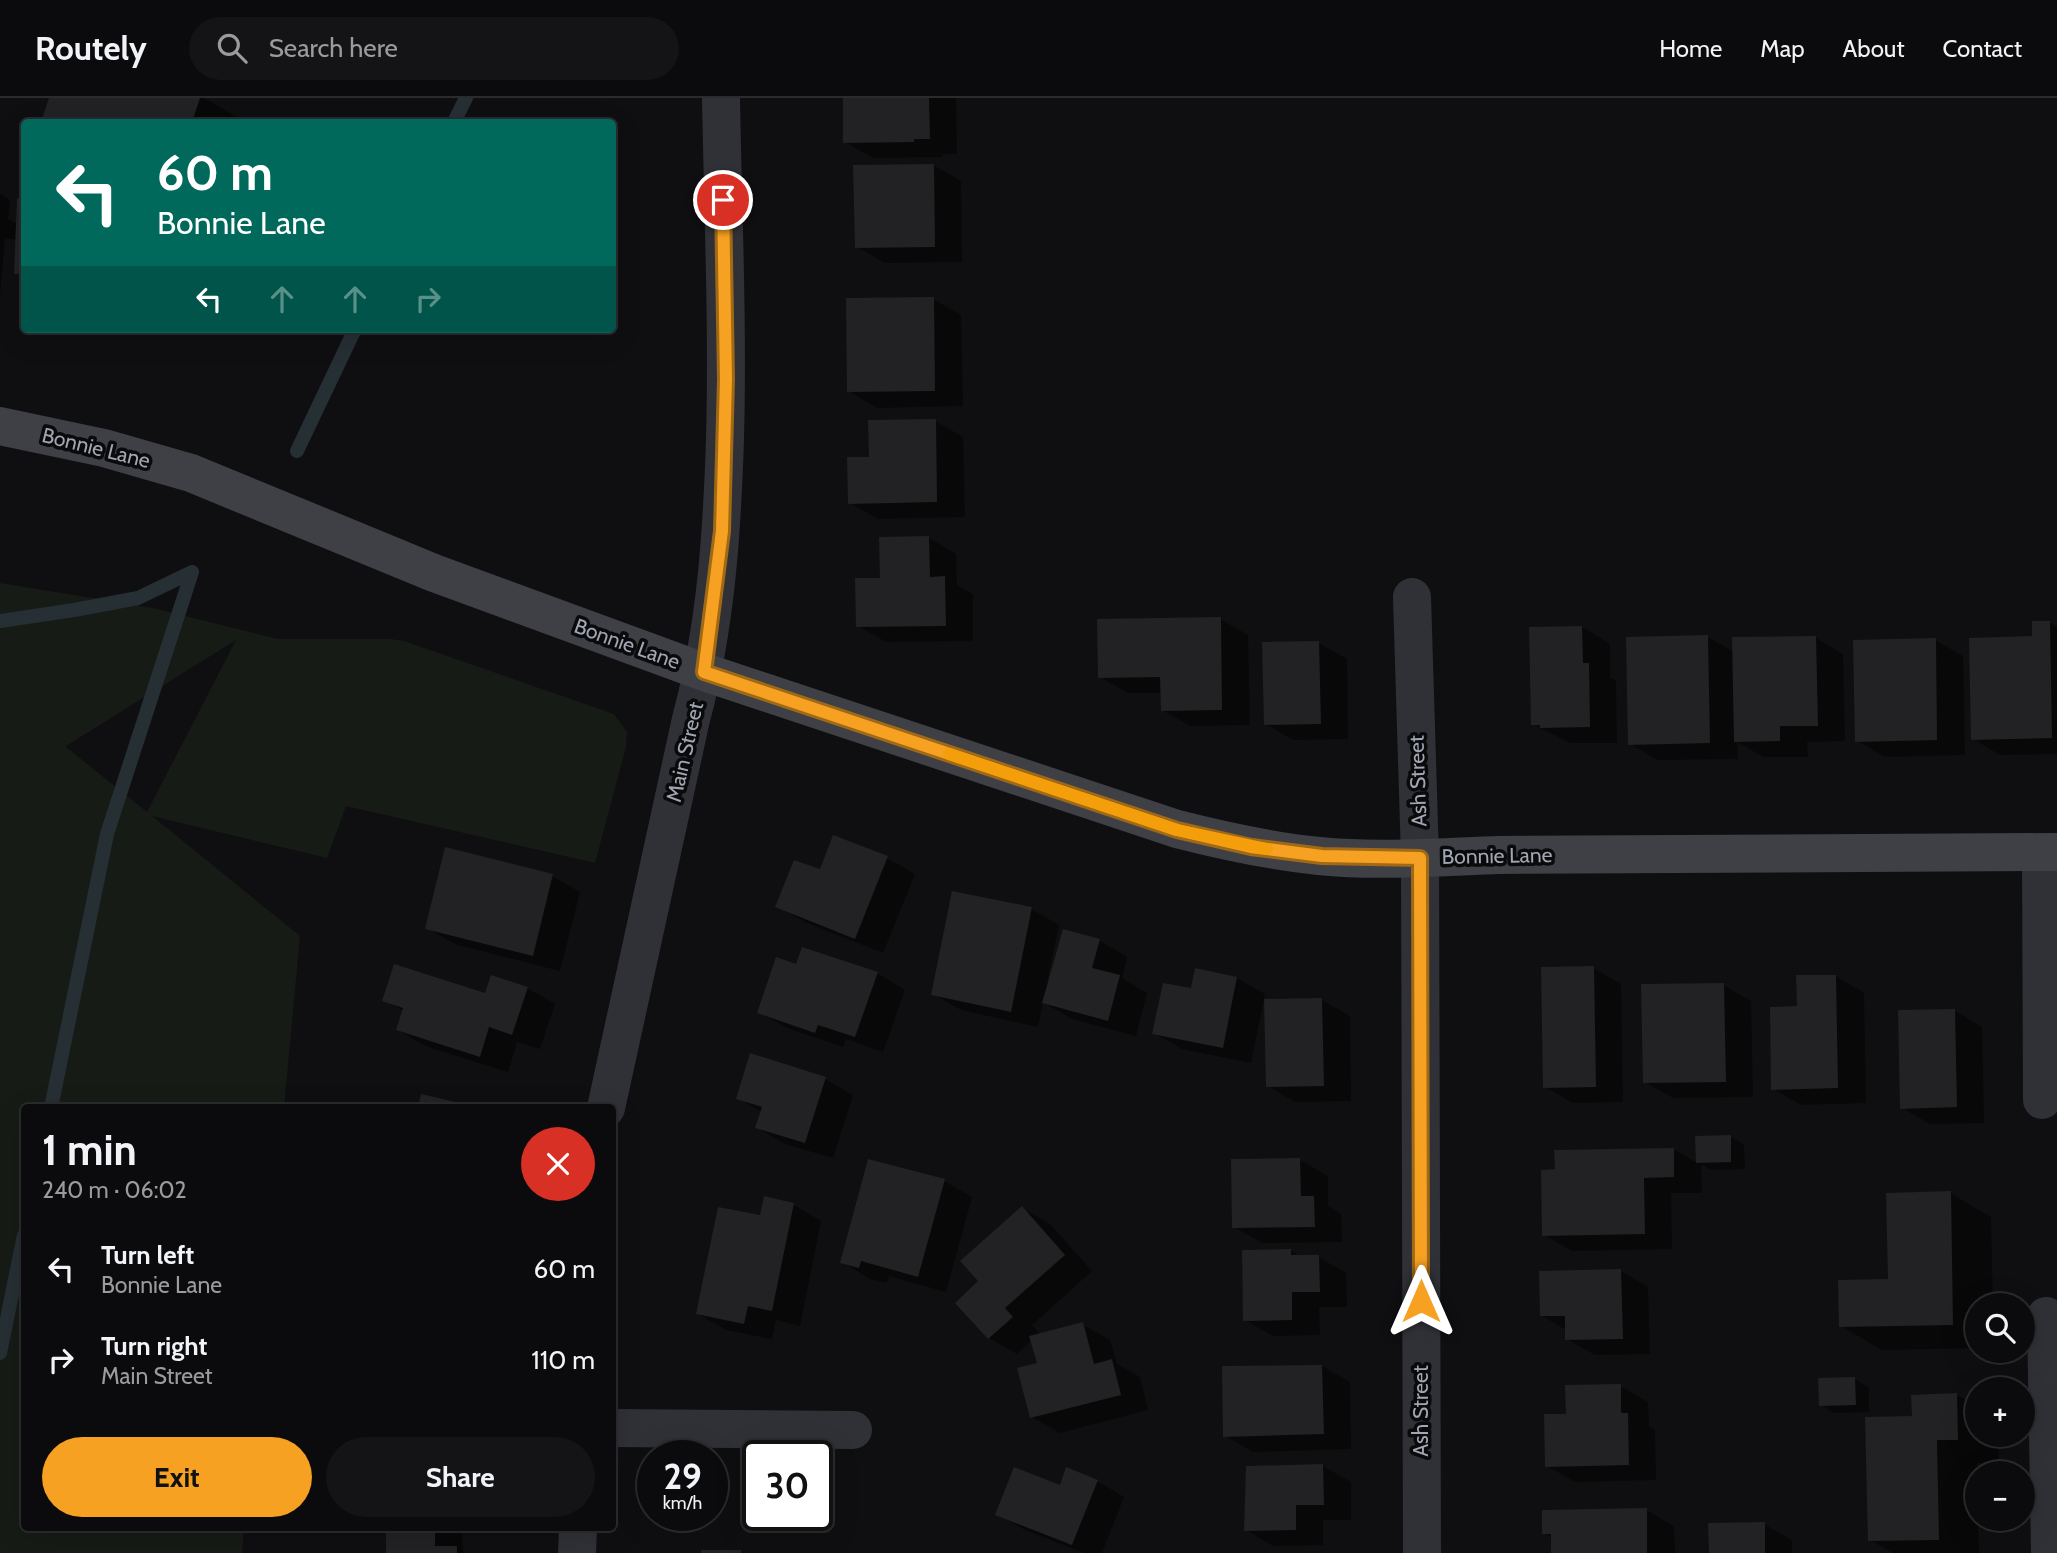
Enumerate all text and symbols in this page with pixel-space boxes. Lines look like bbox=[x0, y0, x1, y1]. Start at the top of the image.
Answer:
search box bbox=[189, 17, 679, 80]
text: Routely bbox=[35, 28, 147, 68]
icon: search bbox=[213, 29, 251, 67]
text: Search here bbox=[269, 32, 398, 64]
text: Home bbox=[1659, 34, 1722, 63]
text: Map bbox=[1760, 34, 1805, 63]
text: About bbox=[1843, 34, 1905, 63]
text: Contact bbox=[1943, 34, 2022, 63]
text: 60 m bbox=[157, 143, 273, 202]
icon: left bbox=[42, 147, 133, 238]
pin bbox=[693, 170, 753, 230]
icon: arrive bbox=[704, 181, 742, 219]
text: Bonnie Lane bbox=[157, 203, 326, 242]
icon: left bbox=[190, 280, 228, 318]
icon: ahead bbox=[263, 280, 301, 318]
icon: ahead bbox=[336, 280, 374, 318]
icon: right bbox=[409, 280, 447, 318]
street label: Bonnie Lane bbox=[39, 422, 153, 473]
street label: Bonnie Lane bbox=[571, 613, 684, 674]
street label: Main Street bbox=[661, 699, 708, 804]
street label: Ash Street bbox=[1403, 735, 1432, 827]
street label: Bonnie Lane bbox=[1441, 842, 1553, 869]
text: 1 min bbox=[42, 1124, 137, 1176]
button: close bbox=[521, 1127, 595, 1201]
text: 240 m · 06:02 bbox=[42, 1176, 187, 1204]
text: Turn left bbox=[101, 1239, 194, 1271]
icon: left bbox=[42, 1250, 80, 1288]
text: 60 m bbox=[533, 1253, 595, 1285]
position arrow bbox=[1384, 1264, 1458, 1338]
text: Bonnie Lane bbox=[101, 1271, 222, 1299]
map controls bbox=[1965, 1293, 2035, 1531]
button: search bbox=[1965, 1293, 2035, 1363]
text: Turn right bbox=[101, 1330, 207, 1362]
icon: right bbox=[42, 1341, 80, 1379]
text: 110 m bbox=[531, 1344, 595, 1376]
text: Main Street bbox=[101, 1362, 213, 1390]
street label: Ash Street bbox=[1408, 1365, 1433, 1457]
button: + bbox=[1965, 1377, 2035, 1447]
button: Exit bbox=[42, 1437, 312, 1517]
button: Share bbox=[326, 1437, 595, 1517]
speed limit sign: 30 bbox=[742, 1440, 833, 1531]
text: 29 bbox=[663, 1455, 702, 1498]
button: − bbox=[1965, 1461, 2035, 1531]
text: km/h bbox=[663, 1492, 702, 1514]

